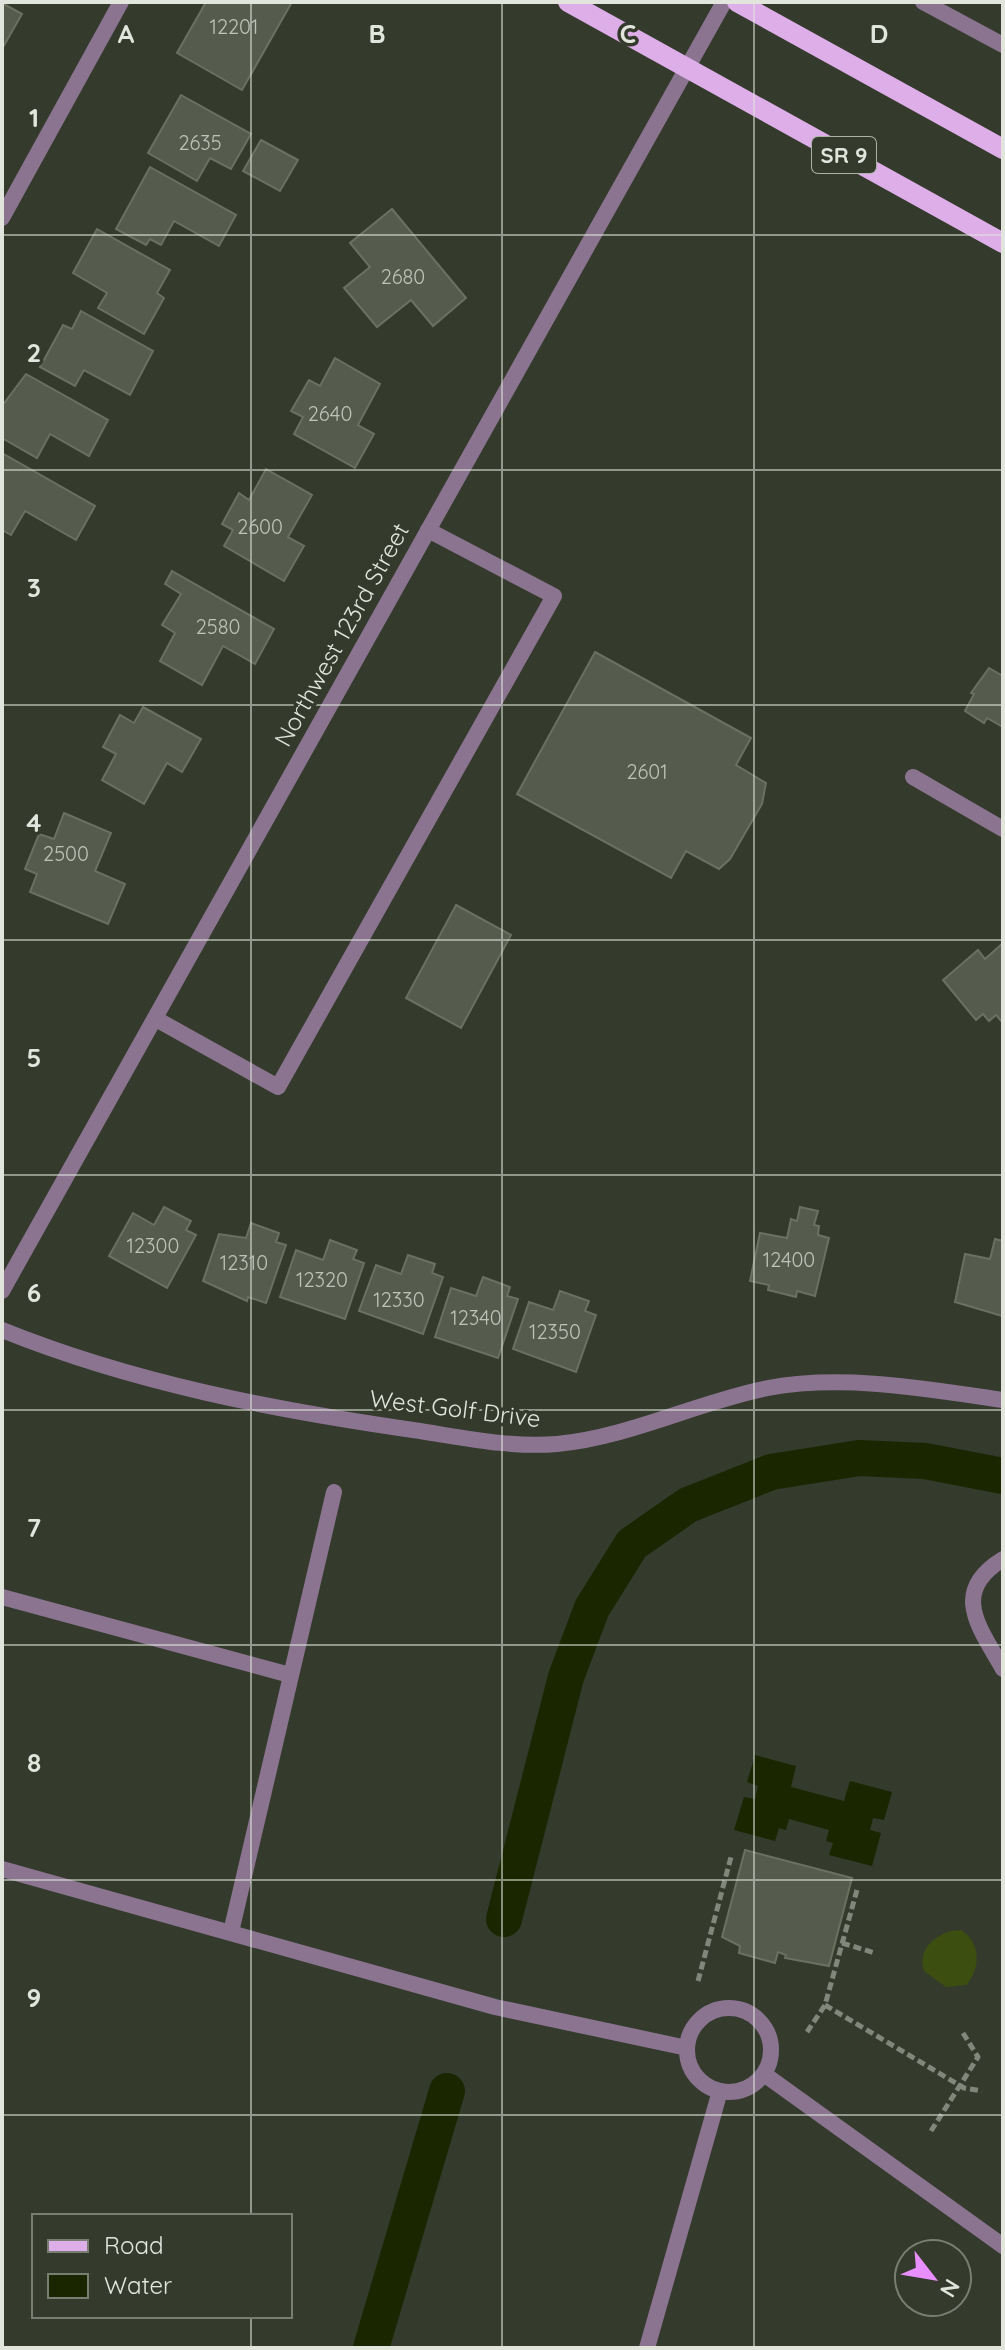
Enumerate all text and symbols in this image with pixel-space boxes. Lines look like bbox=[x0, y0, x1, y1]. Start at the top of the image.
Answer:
house number: 12201 bbox=[210, 14, 258, 39]
text: A bbox=[118, 17, 135, 50]
text: B bbox=[368, 17, 386, 50]
text: C bbox=[620, 17, 636, 50]
text: D bbox=[870, 17, 888, 50]
text: 1 bbox=[29, 101, 39, 134]
house number: 2635 bbox=[178, 130, 222, 155]
road number: SR 9 bbox=[812, 137, 876, 173]
house number: 2680 bbox=[381, 264, 425, 289]
text: 2 bbox=[27, 336, 41, 369]
house number: 2640 bbox=[308, 401, 352, 426]
house number: 2600 bbox=[237, 514, 283, 539]
street label: Northwest 123rd Street bbox=[267, 518, 415, 751]
text: 3 bbox=[27, 571, 41, 604]
house number: 2580 bbox=[196, 614, 240, 639]
house number: 2601 bbox=[626, 759, 668, 784]
text: 4 bbox=[26, 806, 42, 839]
house number: 2500 bbox=[43, 841, 89, 866]
text: 5 bbox=[27, 1041, 41, 1074]
house number: 12300 bbox=[127, 1233, 179, 1258]
house number: 12400 bbox=[763, 1247, 815, 1272]
house number: 12310 bbox=[220, 1250, 268, 1275]
house number: 12320 bbox=[296, 1267, 348, 1292]
text: 6 bbox=[27, 1276, 41, 1309]
house number: 12330 bbox=[373, 1287, 425, 1312]
house number: 12340 bbox=[450, 1305, 502, 1330]
house number: 12350 bbox=[529, 1319, 581, 1344]
street label: West Golf Drive bbox=[368, 1383, 542, 1433]
text: 7 bbox=[27, 1511, 41, 1544]
text: 8 bbox=[27, 1746, 41, 1779]
text: 9 bbox=[27, 1981, 41, 2014]
legend bbox=[32, 2214, 292, 2318]
text: Road bbox=[104, 2230, 164, 2260]
north arrow bbox=[893, 2238, 973, 2318]
text: Water bbox=[104, 2270, 172, 2300]
text: N bbox=[934, 2274, 966, 2302]

